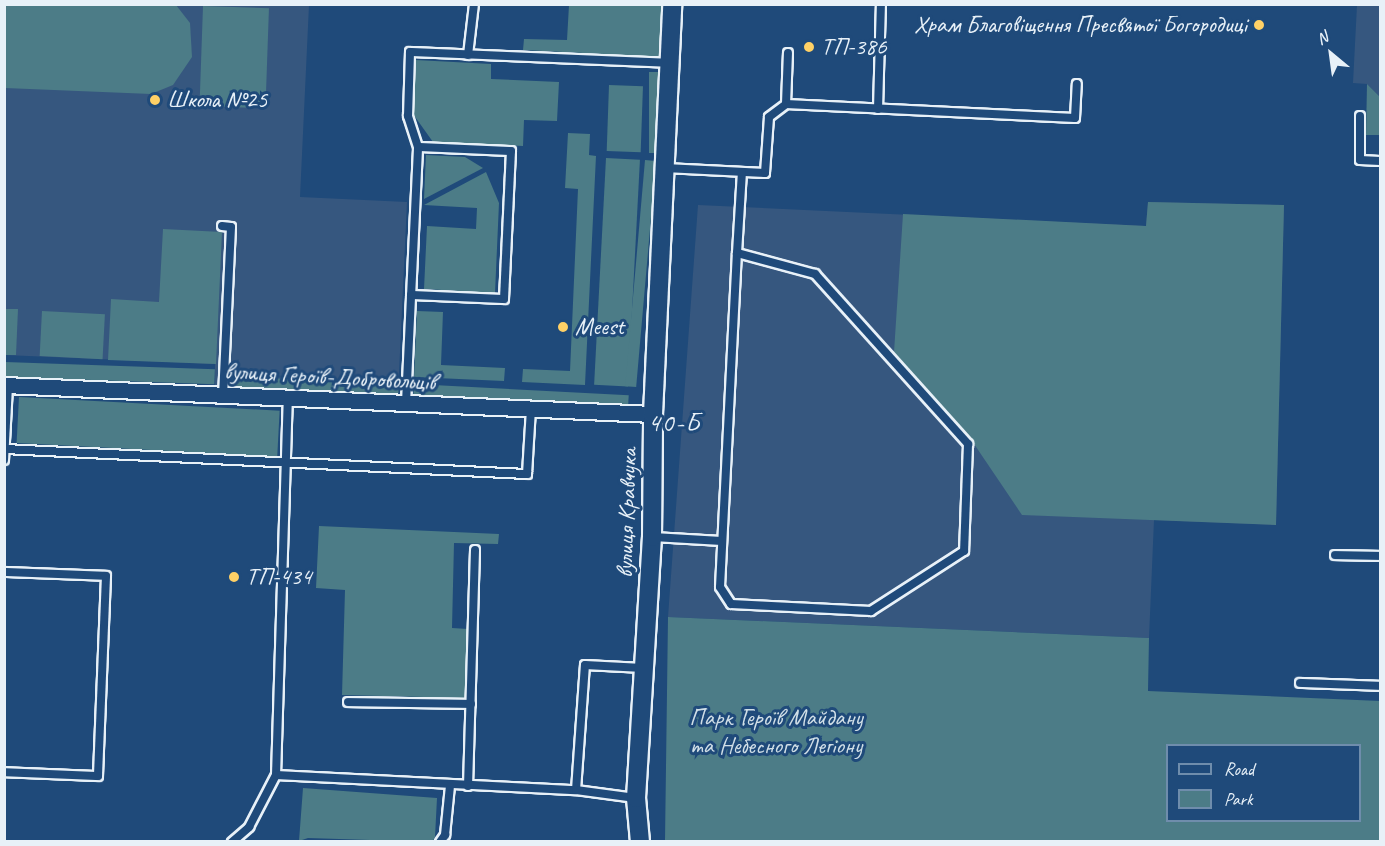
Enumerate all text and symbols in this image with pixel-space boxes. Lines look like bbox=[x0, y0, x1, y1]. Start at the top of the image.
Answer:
place label: Храм Благовіщення Пресвятої Богородиці bbox=[914, 11, 1247, 39]
marker: Храм Благовіщення Пресвятої Богородиці bbox=[1252, 18, 1266, 32]
north arrow bbox=[1301, 24, 1361, 84]
text: N bbox=[1313, 27, 1331, 49]
place label: ТП-386 bbox=[821, 33, 887, 61]
marker: ТП-386 bbox=[802, 40, 816, 54]
place label: Школа №25 bbox=[167, 86, 267, 114]
marker: Школа №25 bbox=[148, 93, 162, 107]
place label: Meest bbox=[575, 313, 624, 341]
marker: Meest bbox=[556, 320, 570, 334]
street label: вулиця Героїв-Добровольців bbox=[224, 357, 436, 397]
district label: 40-Б bbox=[648, 407, 700, 439]
street label: вулиця Кравчука bbox=[610, 448, 644, 578]
place label: ТП-434 bbox=[246, 563, 312, 591]
marker: ТП-434 bbox=[227, 570, 241, 584]
park label: Парк Героїв Майдану та Небесного Легіону bbox=[689, 704, 863, 760]
legend bbox=[1166, 744, 1361, 822]
text: Road bbox=[1224, 758, 1254, 780]
text: Park bbox=[1224, 788, 1253, 810]

